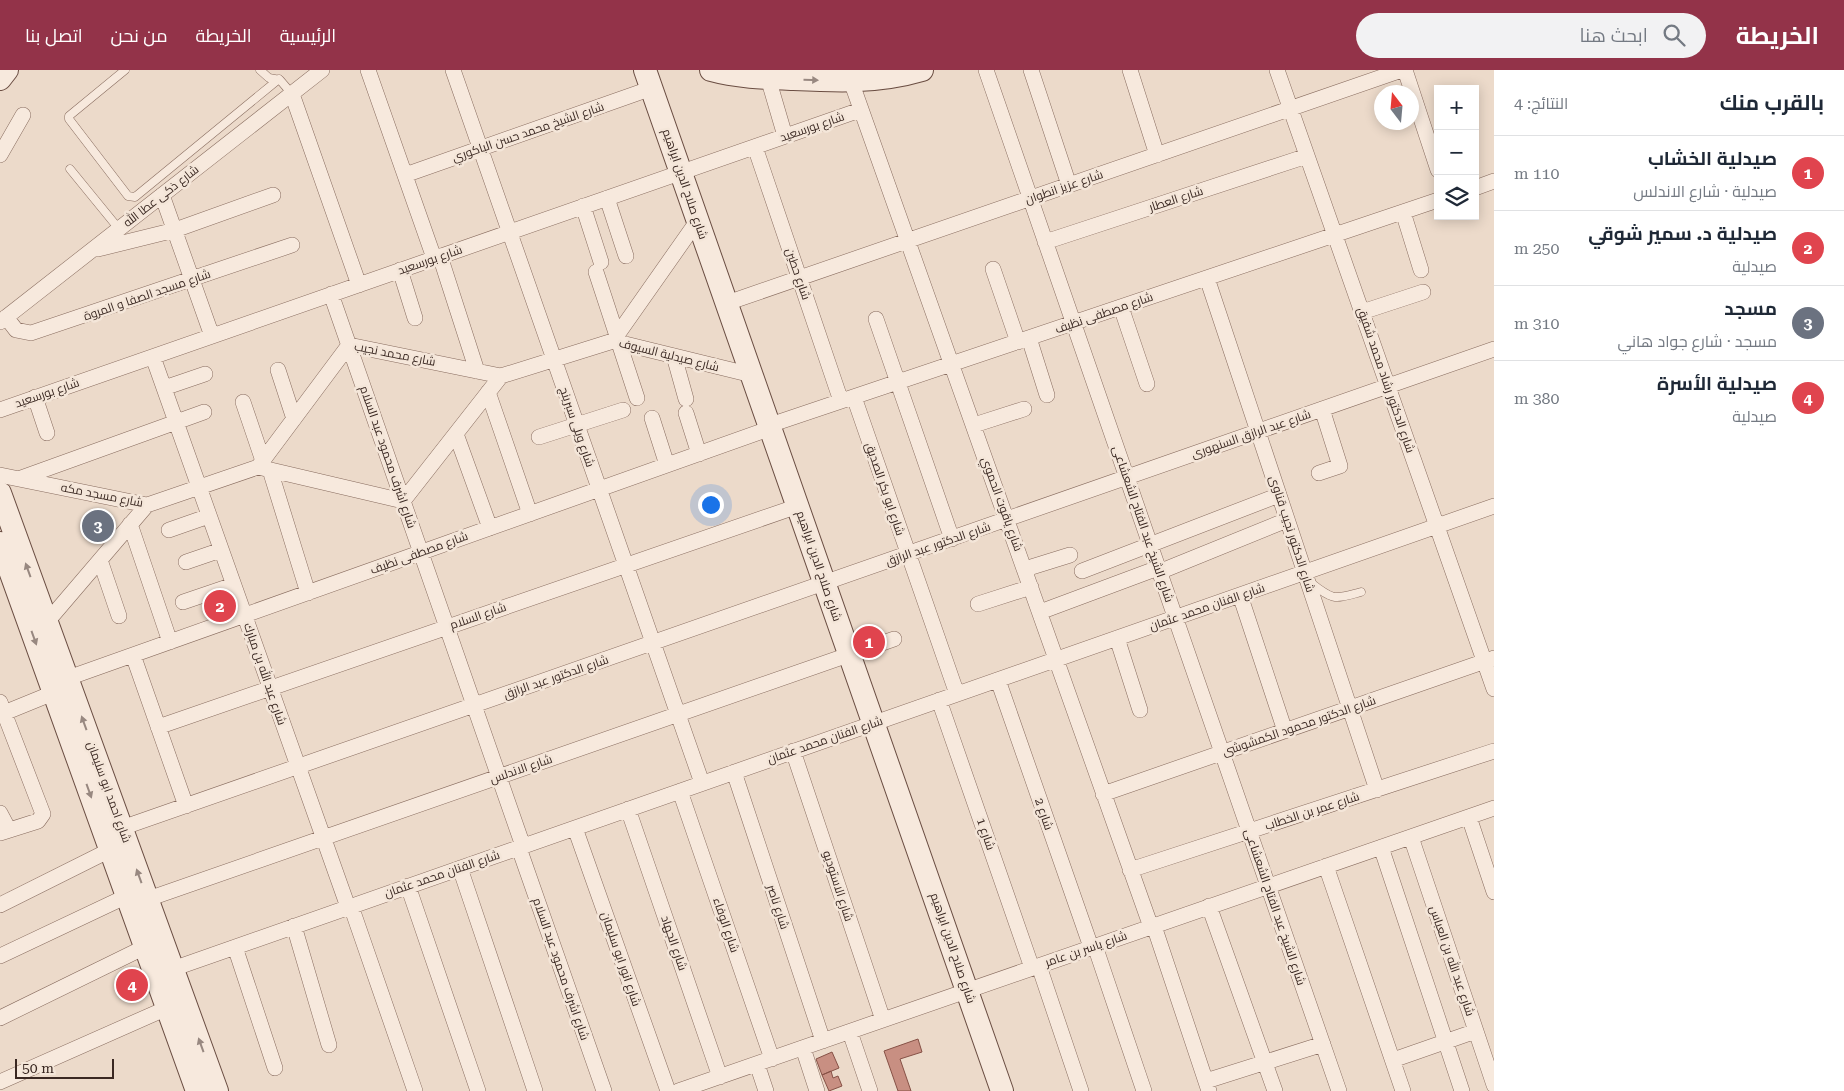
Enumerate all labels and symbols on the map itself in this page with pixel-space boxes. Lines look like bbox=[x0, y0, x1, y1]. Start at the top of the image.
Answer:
one-way arrow bbox=[804, 76, 820, 84]
north arrow bbox=[1374, 85, 1419, 130]
street label: شارع الشيخ محمد حسن الباكوري bbox=[450, 99, 607, 167]
street label: شارع بورسعيد bbox=[778, 109, 846, 145]
street label: شارع صلاح الدين ابراهيم bbox=[659, 127, 711, 242]
street label: شارع ذكى عطا الله bbox=[120, 161, 202, 231]
street label: شارع عزيز انطوان bbox=[1023, 167, 1105, 208]
street label: شارع العطار bbox=[1146, 184, 1205, 216]
street label: شارع بورسعيد bbox=[396, 242, 464, 278]
street label: شارع حطين bbox=[782, 246, 813, 302]
street label: شارع مسجد الصفا و المروة bbox=[82, 267, 213, 324]
street label: شارع مصطفى نظيف bbox=[1053, 290, 1155, 337]
street label: شارع الدكتور رشاد محمد شفيق bbox=[1353, 305, 1418, 455]
street label: شارع صيدلية السيوف bbox=[617, 336, 721, 375]
street label: شارع محمد نجيب bbox=[353, 339, 437, 370]
street label: شارع بورسعيد bbox=[13, 375, 81, 411]
street label: شارع اشرف محمود عبد السلام bbox=[356, 384, 419, 530]
street label: شارع ويلى سبرينج bbox=[556, 385, 597, 469]
street label: شارع عبد الرازق السنهورى bbox=[1189, 407, 1313, 462]
street label: شارع ابو بكر الصديق bbox=[862, 441, 908, 538]
street label: شارع الشيخ عبد الفتاح الشعشاعى bbox=[1109, 444, 1176, 605]
street label: شارع ياقوت الحموي bbox=[976, 455, 1026, 554]
street label: شارع الدكتور نجيب قناوى bbox=[1266, 474, 1318, 594]
street label: شارع مسجد مكه bbox=[59, 480, 144, 511]
your location bbox=[698, 492, 724, 518]
pin: 3 bbox=[82, 507, 114, 545]
street label: شارع صلاح الدين ابراهيم bbox=[793, 509, 845, 624]
street label: شارع الدكتور عبد الرازق bbox=[884, 519, 993, 570]
street label: شارع مصطفى نظيف bbox=[368, 529, 470, 578]
one-way arrow bbox=[24, 563, 31, 578]
street label: شارع الفنان محمد عثمان bbox=[1147, 581, 1267, 634]
pin: 2 bbox=[204, 587, 236, 625]
street label: شارع السلام bbox=[448, 600, 508, 633]
street label: شارع عبد الله بن مبارك bbox=[240, 621, 290, 727]
pin: 1 bbox=[853, 623, 885, 661]
one-way arrow bbox=[30, 631, 38, 646]
street label: شارع الدكتور عبد الرازق bbox=[502, 652, 611, 703]
street label: شارع الدكتور محمود الكمشوشى bbox=[1220, 693, 1378, 760]
street label: شارع الفنان محمد عثمان bbox=[765, 714, 885, 767]
one-way arrow bbox=[80, 715, 88, 730]
street label: شارع احمد ابو سليمان bbox=[83, 739, 134, 845]
street label: شارع الاندلس bbox=[488, 752, 554, 787]
one-way arrow bbox=[85, 784, 93, 799]
street label: شارع عمر بن الخطاب bbox=[1263, 789, 1361, 834]
street label: شارع 2 bbox=[1031, 796, 1056, 832]
street label: شارع 1 bbox=[973, 816, 998, 852]
street label: شارع الشيخ عبد الفتاح الشعشاعى bbox=[1241, 827, 1308, 988]
street label: شارع الفنان محمد عثمان bbox=[382, 848, 502, 901]
street label: شارع الاستوديو bbox=[819, 849, 856, 924]
one-way arrow bbox=[135, 868, 143, 883]
street label: شارع ناصر bbox=[763, 882, 792, 931]
street label: شارع صلاح الدين ابراهيم bbox=[927, 891, 979, 1006]
street label: شارع اشرف محمود عبد السلام bbox=[529, 896, 592, 1042]
street label: شارع الوفاء bbox=[709, 896, 742, 955]
street label: شارع عبد الله بن العباس bbox=[1426, 904, 1478, 1018]
street label: شارع انور ابو سليمان bbox=[597, 910, 644, 1008]
street label: شارع الجهاد bbox=[657, 914, 690, 973]
street label: شارع ياسر بن عامر bbox=[1042, 928, 1129, 971]
pin: 4 bbox=[116, 966, 148, 1004]
one-way arrow bbox=[197, 1037, 205, 1052]
scale bar bbox=[15, 1056, 114, 1079]

